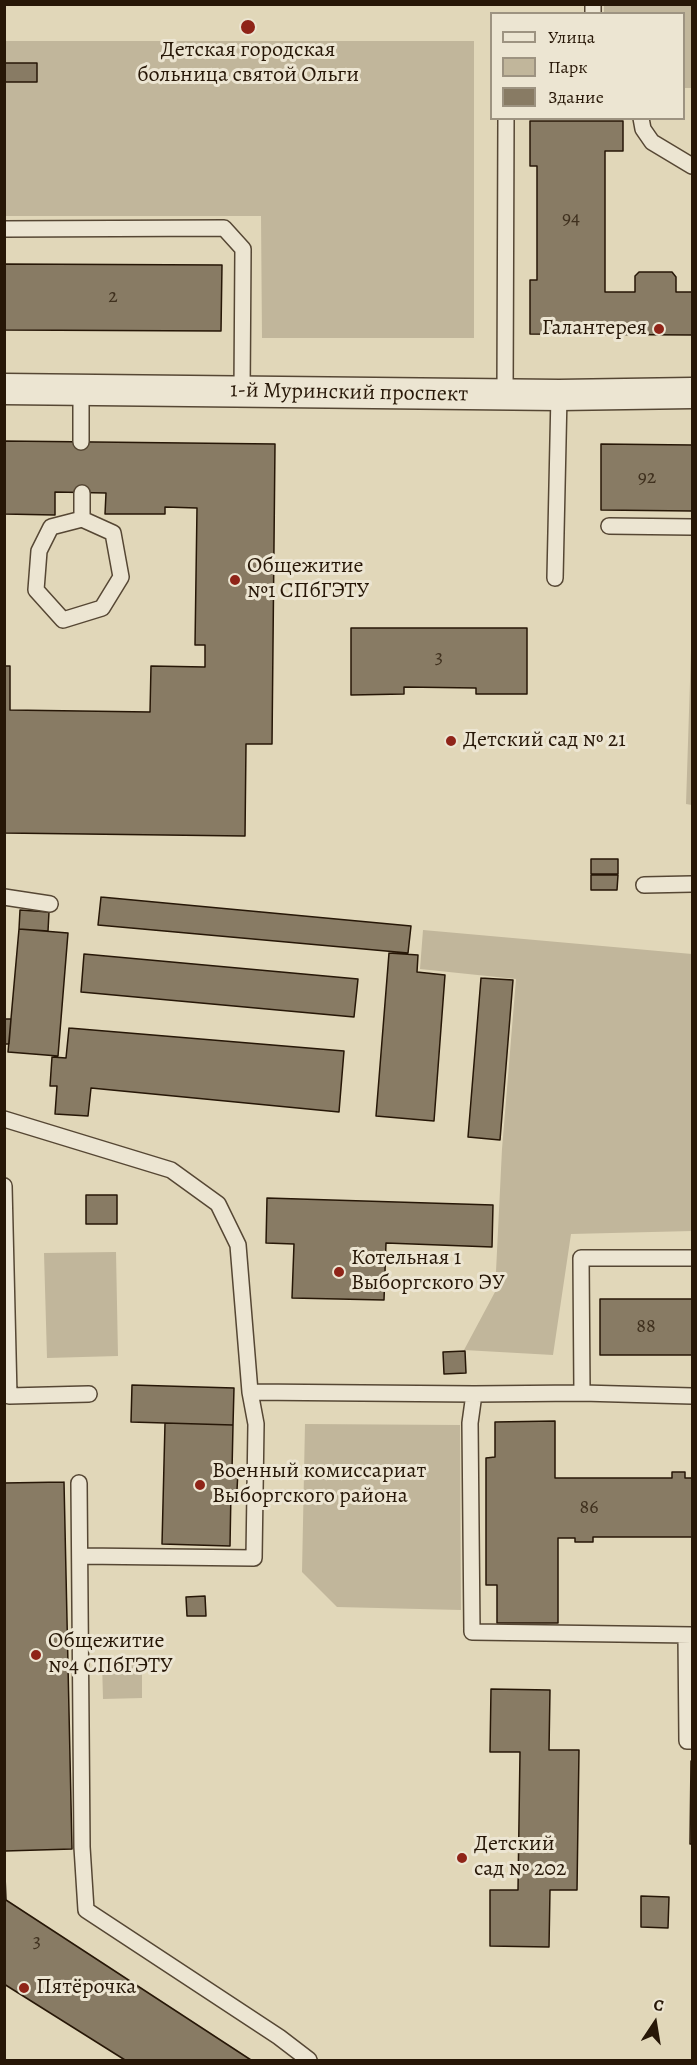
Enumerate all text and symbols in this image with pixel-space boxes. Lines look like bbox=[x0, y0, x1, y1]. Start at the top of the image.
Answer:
legend bbox=[490, 12, 685, 120]
marker: Детская городская больница святой Ольги bbox=[239, 18, 257, 36]
text: Улица bbox=[548, 25, 595, 49]
place label: Детская городская больница святой Ольги bbox=[137, 38, 359, 90]
text: Парк bbox=[548, 55, 588, 79]
text: Здание bbox=[548, 85, 604, 109]
house number: 94 bbox=[562, 207, 580, 231]
house number: 2 bbox=[108, 285, 118, 309]
place label: Галантерея bbox=[542, 316, 647, 342]
marker: Галантерея bbox=[652, 322, 666, 336]
street label: 1-й Муринский проспект bbox=[230, 378, 468, 408]
house number: 92 bbox=[638, 466, 656, 490]
place label: Общежитие №1 СПбГЭТУ bbox=[247, 554, 369, 606]
marker: Общежитие №1 СПбГЭТУ bbox=[228, 573, 242, 587]
house number: 3 bbox=[435, 646, 443, 670]
place label: Детский сад № 21 bbox=[463, 728, 626, 754]
marker: Детский сад № 21 bbox=[444, 734, 458, 748]
place label: Котельная 1 Выборгского ЭУ bbox=[351, 1246, 505, 1298]
marker: Котельная 1 Выборгского ЭУ bbox=[332, 1265, 346, 1279]
house number: 88 bbox=[636, 1315, 656, 1339]
place label: Военный комиссариат Выборгского района bbox=[212, 1459, 426, 1510]
marker: Военный комиссариат Выборгского района bbox=[193, 1478, 207, 1492]
house number: 86 bbox=[580, 1496, 598, 1520]
place label: Общежитие №4 СПбГЭТУ bbox=[48, 1629, 173, 1681]
marker: Общежитие №4 СПбГЭТУ bbox=[29, 1648, 43, 1662]
place label: Детский сад № 202 bbox=[474, 1832, 567, 1884]
marker: Детский сад № 202 bbox=[455, 1851, 469, 1865]
house number: 3 bbox=[33, 1930, 41, 1954]
place label: Пятёрочка bbox=[36, 1975, 136, 2001]
marker: Пятёрочка bbox=[17, 1981, 31, 1995]
north arrow bbox=[625, 1993, 685, 2053]
text: С bbox=[652, 1994, 666, 2017]

